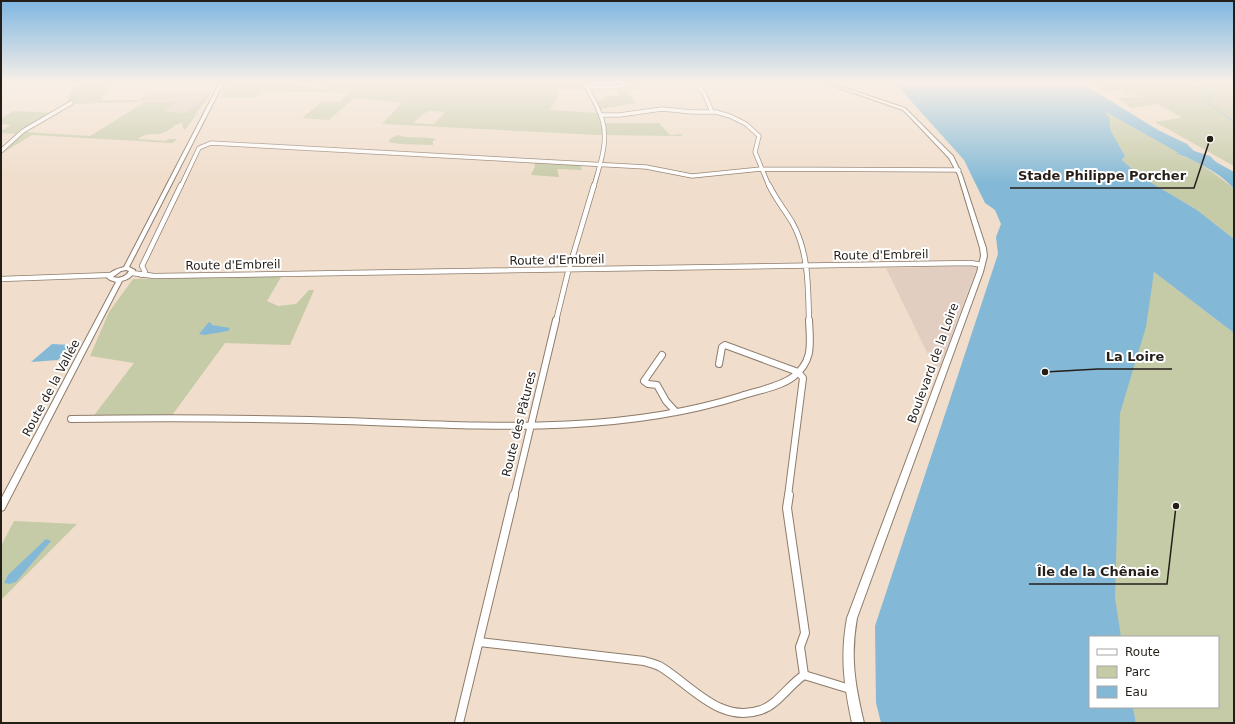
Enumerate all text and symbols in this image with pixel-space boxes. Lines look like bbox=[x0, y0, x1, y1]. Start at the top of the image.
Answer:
callout: Stade Philippe Porcher bbox=[1010, 163, 1194, 188]
text: Stade Philippe Porcher bbox=[1018, 168, 1187, 183]
street label: Route d'Embreil bbox=[833, 247, 929, 263]
street label: Route d'Embreil bbox=[509, 252, 605, 268]
street label: Route d'Embreil bbox=[185, 257, 281, 273]
street label: Boulevard de la Loire bbox=[905, 301, 961, 425]
street label: Route de la Vallée bbox=[19, 337, 83, 439]
callout: La Loire bbox=[1098, 344, 1172, 369]
text: La Loire bbox=[1106, 349, 1164, 364]
street label: Route des Pâtures bbox=[499, 370, 539, 478]
callout: Île de la Chênaie bbox=[1029, 559, 1167, 584]
text: Île de la Chênaie bbox=[1037, 564, 1159, 579]
legend bbox=[1089, 636, 1219, 708]
text: Route bbox=[1125, 645, 1160, 659]
text: Parc bbox=[1125, 665, 1150, 679]
text: Eau bbox=[1125, 685, 1148, 699]

